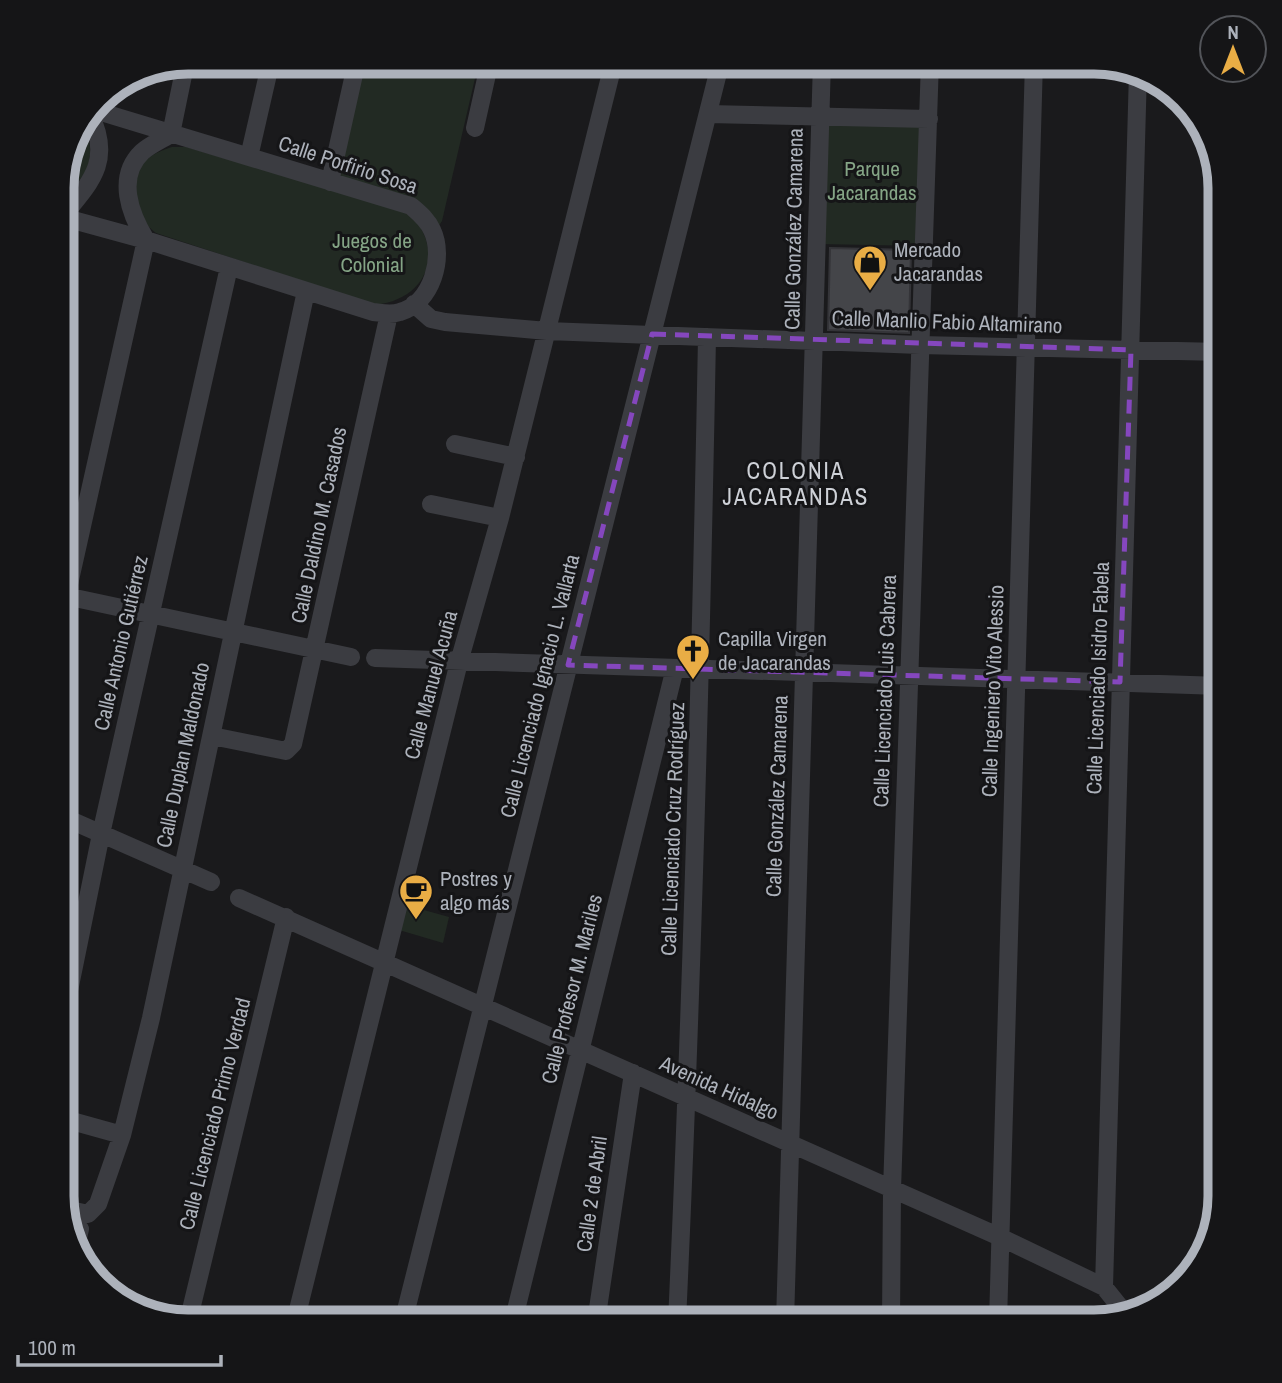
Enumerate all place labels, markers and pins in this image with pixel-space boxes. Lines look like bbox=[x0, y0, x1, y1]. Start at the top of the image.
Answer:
place label: Mercado Jacarandas bbox=[894, 235, 983, 288]
shop icon: Mercado Jacarandas bbox=[851, 243, 889, 292]
place label: Capilla Virgen de Jacarandas bbox=[718, 624, 831, 677]
church icon: Capilla Virgen de Jacarandas bbox=[674, 632, 712, 681]
place label: Postres y algo más bbox=[440, 864, 512, 917]
cafe icon: Postres y algo más bbox=[397, 872, 435, 921]

